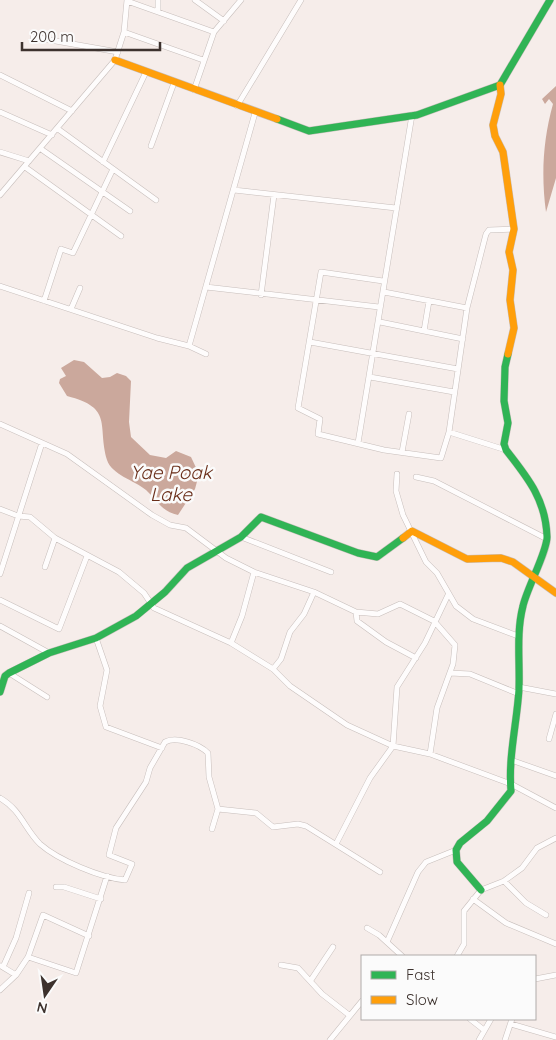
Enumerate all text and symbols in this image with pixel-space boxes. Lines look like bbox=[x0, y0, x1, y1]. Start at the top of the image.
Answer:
scale bar bbox=[22, 20, 160, 52]
text: 200 m bbox=[30, 27, 74, 46]
water label: Yae Poak Lake bbox=[130, 460, 214, 506]
legend bbox=[361, 955, 536, 1020]
text: Fast bbox=[406, 965, 435, 984]
north arrow bbox=[20, 970, 70, 1020]
text: Slow bbox=[406, 990, 438, 1009]
text: N bbox=[35, 998, 49, 1018]

